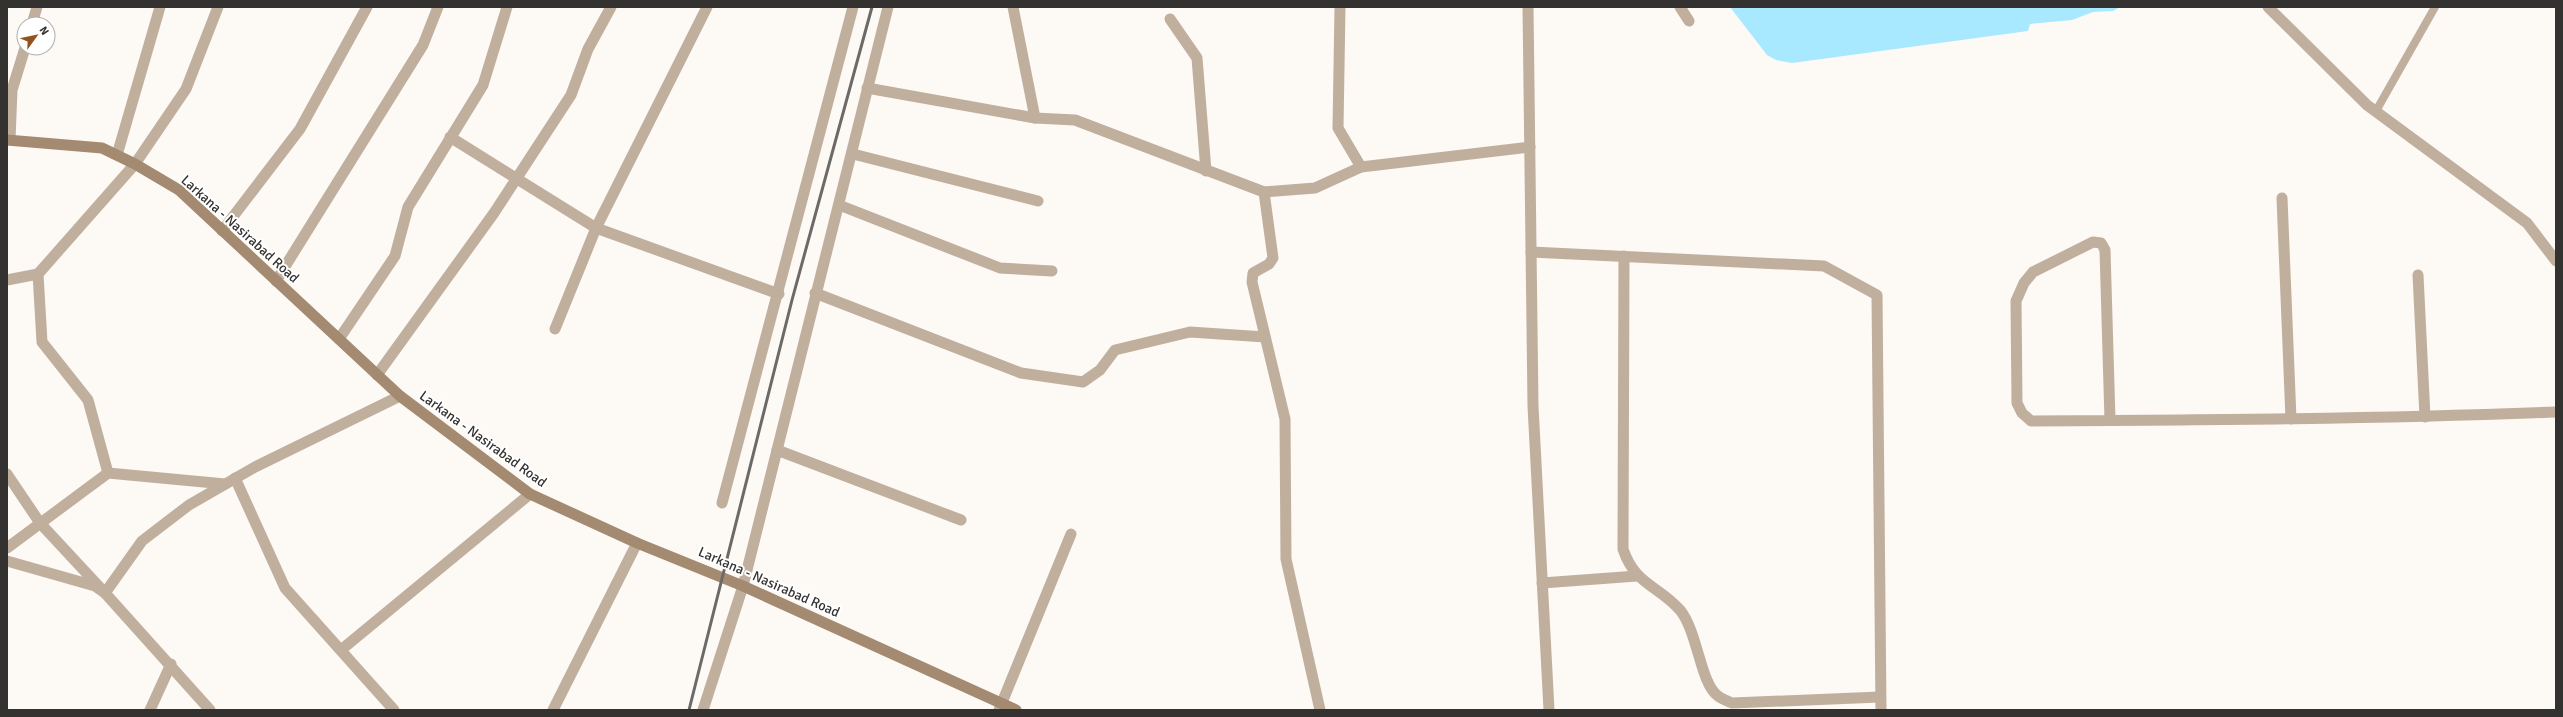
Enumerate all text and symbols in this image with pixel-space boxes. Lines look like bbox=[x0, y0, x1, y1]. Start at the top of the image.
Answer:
north arrow bbox=[16, 16, 56, 56]
text: N bbox=[36, 24, 52, 38]
street label: Larkana - Nasirabad Road bbox=[177, 172, 303, 286]
street label: Larkana - Nasirabad Road bbox=[416, 387, 550, 491]
street label: Larkana - Nasirabad Road bbox=[696, 543, 842, 621]

